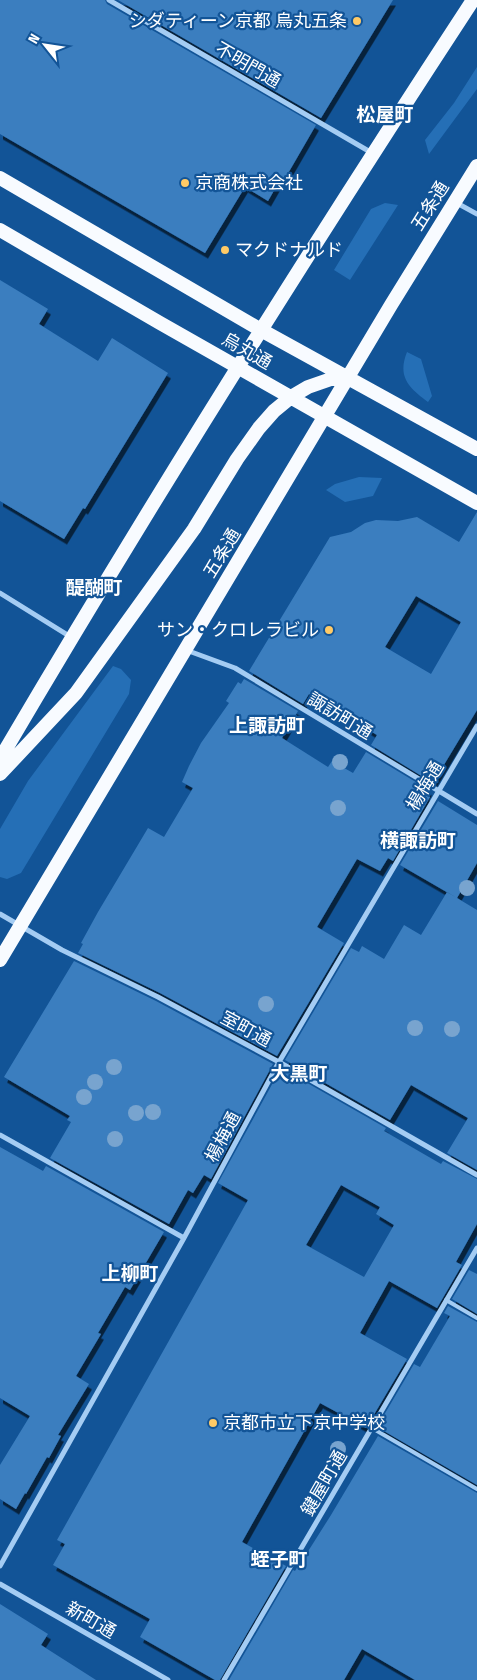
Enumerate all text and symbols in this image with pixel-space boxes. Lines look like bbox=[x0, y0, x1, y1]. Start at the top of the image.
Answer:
place label: シダティーン京都 烏丸五条 bbox=[129, 10, 347, 32]
marker: シダティーン京都 烏丸五条 bbox=[351, 15, 363, 27]
north arrow bbox=[20, 20, 70, 70]
text: N bbox=[25, 31, 44, 47]
street label: 不明門通 bbox=[211, 37, 285, 93]
district label: 松屋町 bbox=[356, 103, 414, 126]
place label: 京商株式会社 bbox=[195, 172, 303, 194]
marker: 京商株式会社 bbox=[179, 177, 191, 189]
street label: 五条通 bbox=[406, 177, 454, 235]
place label: マクドナルド bbox=[235, 239, 343, 261]
marker: マクドナルド bbox=[219, 244, 231, 256]
street label: 烏丸通 bbox=[218, 328, 276, 374]
street label: 五条通 bbox=[199, 524, 245, 582]
district label: 醍醐町 bbox=[65, 576, 123, 599]
place label: サン・クロレラビル bbox=[157, 619, 319, 641]
marker: サン・クロレラビル bbox=[323, 624, 335, 636]
street label: 諏訪町通 bbox=[303, 688, 377, 744]
district label: 上諏訪町 bbox=[229, 714, 305, 737]
street label: 楊梅通 bbox=[402, 757, 448, 815]
district label: 横諏訪町 bbox=[380, 829, 456, 852]
street label: 室町通 bbox=[217, 1007, 275, 1051]
district label: 大黒町 bbox=[270, 1062, 328, 1085]
street label: 楊梅通 bbox=[201, 1108, 245, 1166]
district label: 上柳町 bbox=[101, 1262, 159, 1285]
place label: 京都市立下京中学校 bbox=[223, 1412, 385, 1434]
marker: 京都市立下京中学校 bbox=[207, 1417, 219, 1429]
street label: 鍵屋町通 bbox=[296, 1446, 352, 1520]
district label: 蛭子町 bbox=[250, 1548, 308, 1571]
street label: 新町通 bbox=[62, 1597, 120, 1643]

